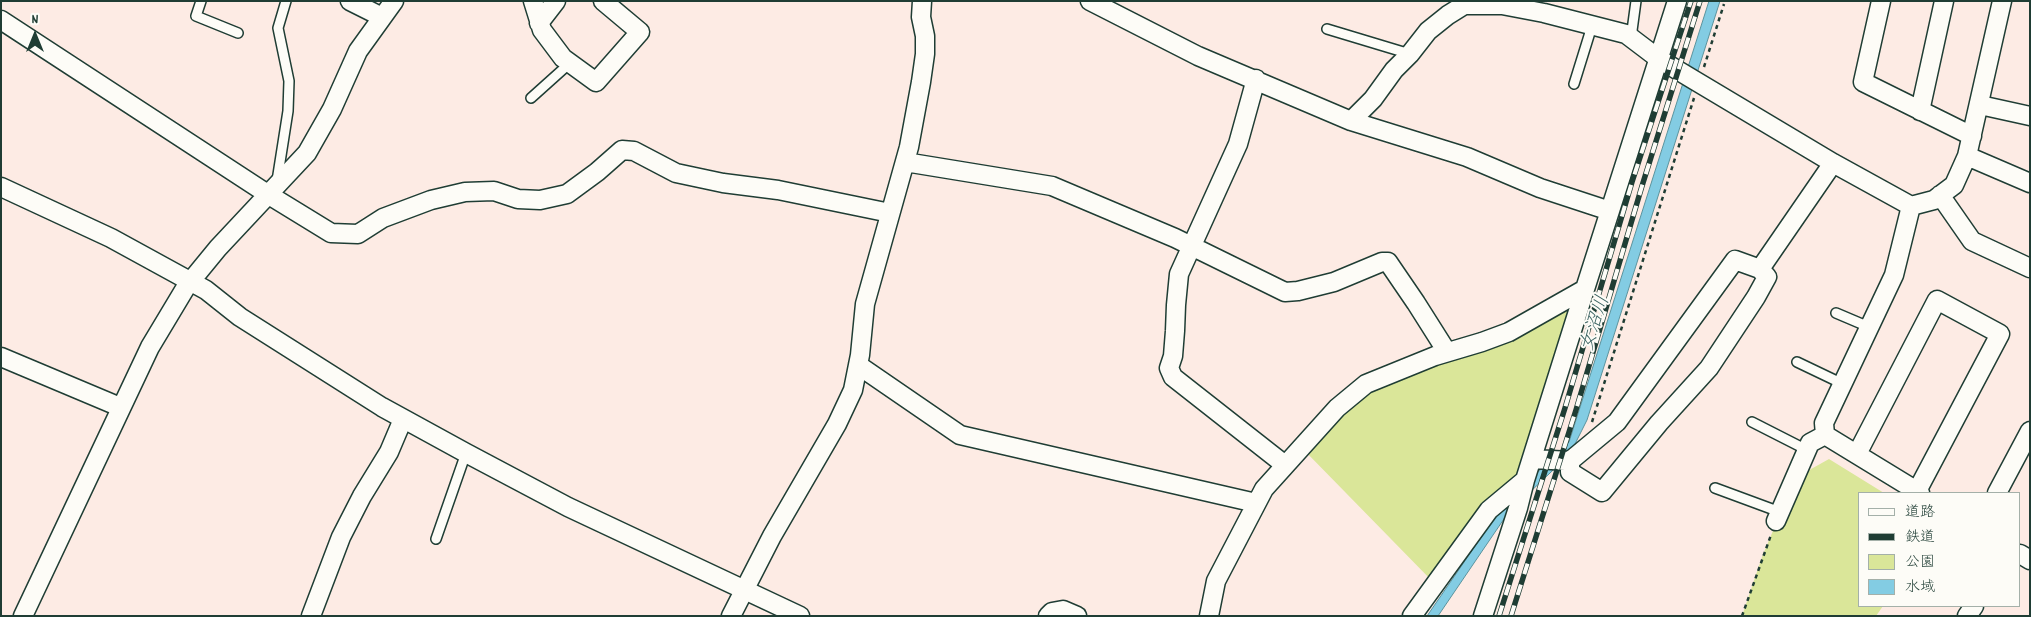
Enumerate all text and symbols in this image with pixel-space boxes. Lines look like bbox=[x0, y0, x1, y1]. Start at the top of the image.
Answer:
north arrow bbox=[10, 10, 60, 60]
text: N bbox=[32, 10, 38, 30]
water label: 女沼川 bbox=[1577, 293, 1617, 355]
legend bbox=[1858, 492, 2021, 607]
text: 道路 bbox=[1905, 502, 1935, 524]
text: 鉄道 bbox=[1905, 527, 1935, 549]
text: 公園 bbox=[1905, 552, 1935, 574]
text: 水域 bbox=[1905, 577, 1935, 599]

